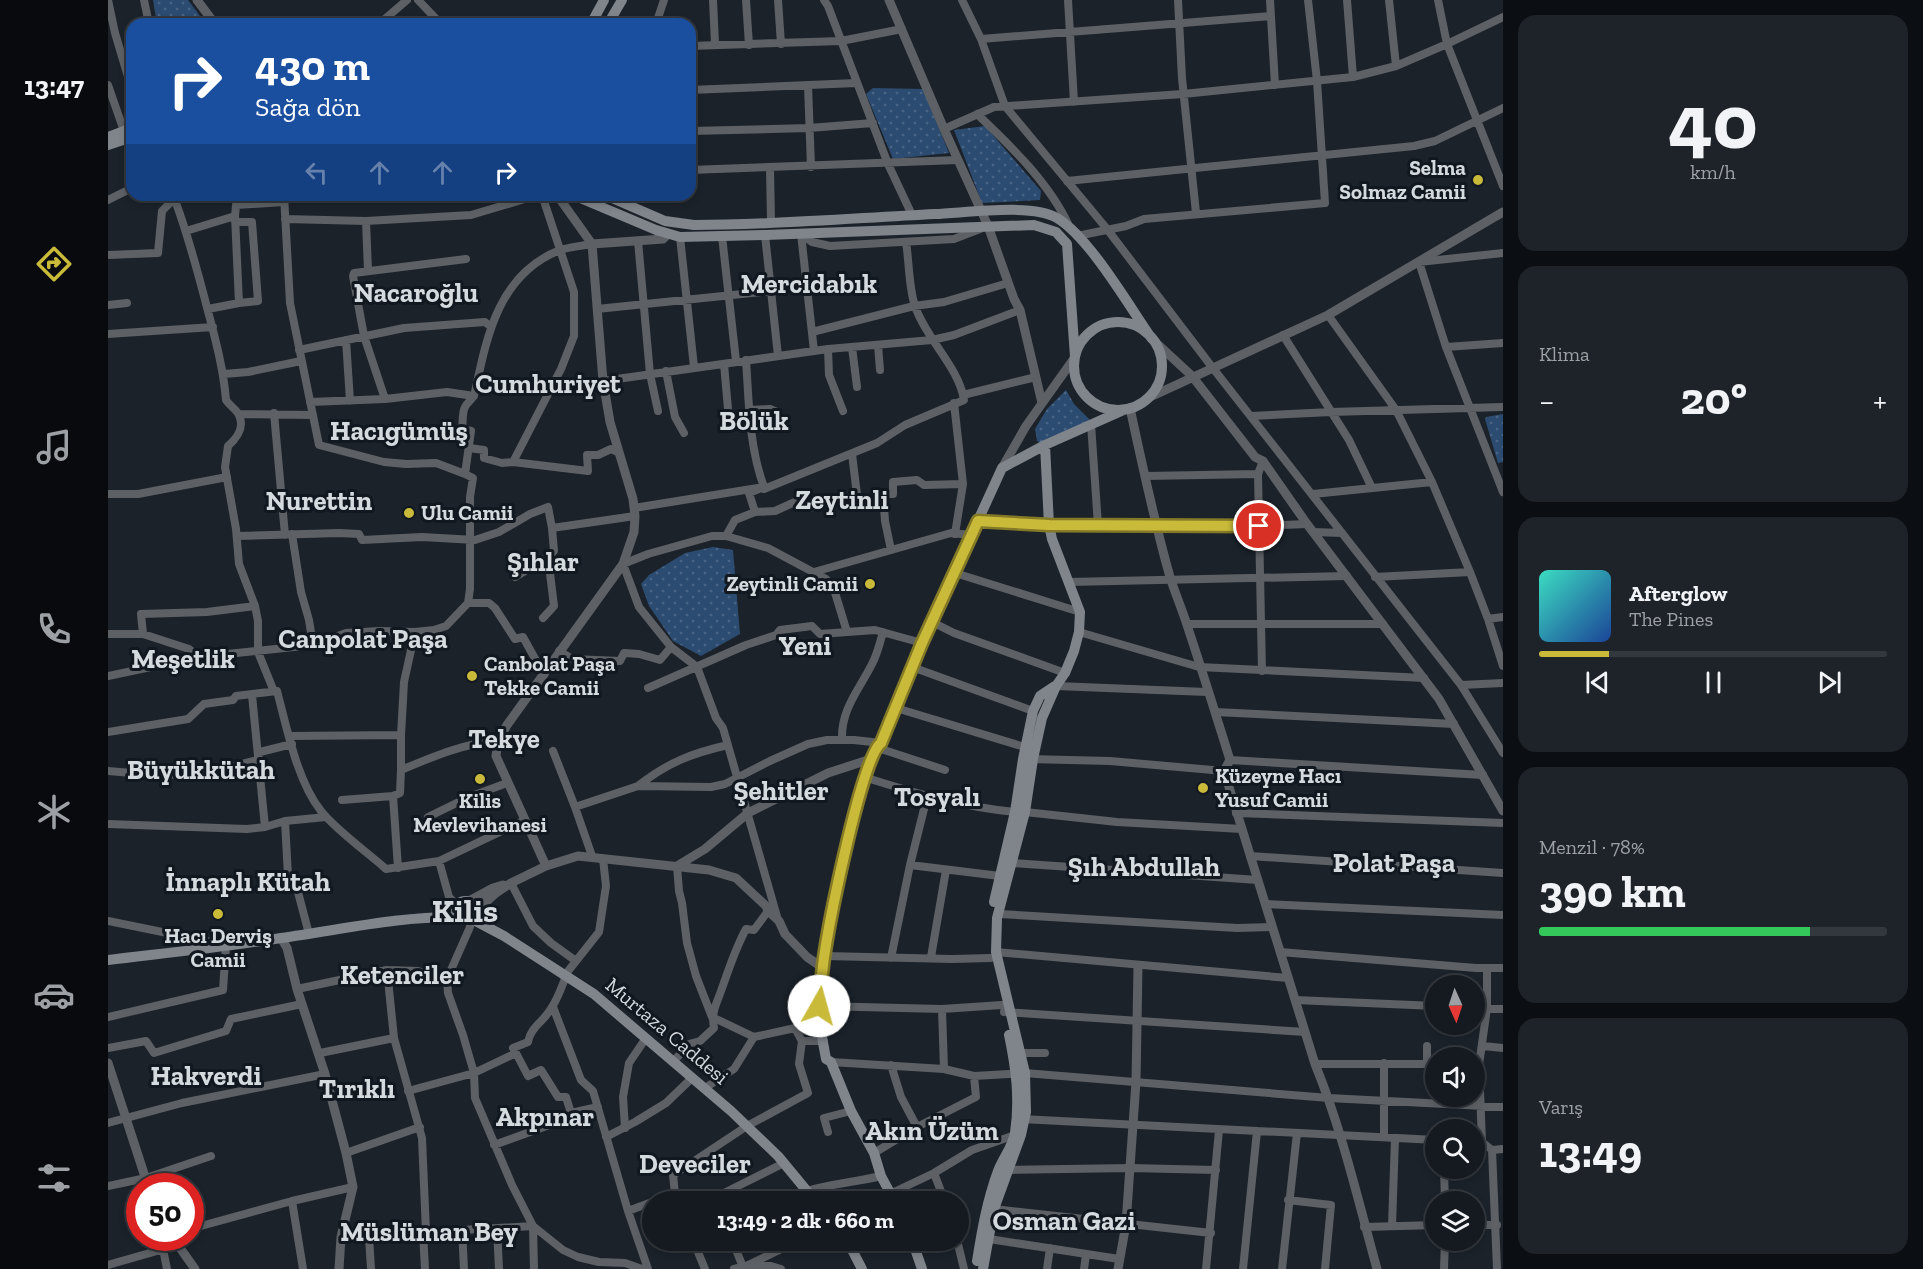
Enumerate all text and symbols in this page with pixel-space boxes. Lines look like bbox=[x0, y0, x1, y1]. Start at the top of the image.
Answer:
text: 430 m bbox=[255, 40, 370, 91]
icon: right bbox=[156, 42, 234, 120]
text: 13:47 bbox=[24, 70, 84, 102]
text: 40 bbox=[1668, 74, 1758, 168]
text: Sağa dön bbox=[255, 91, 361, 123]
place label: Selma Solmaz Camii bbox=[1339, 155, 1466, 204]
icon: left bbox=[300, 156, 333, 189]
icon: ahead bbox=[363, 156, 396, 189]
icon: ahead bbox=[426, 156, 459, 189]
icon: right bbox=[489, 156, 522, 189]
text: km/h bbox=[1690, 160, 1736, 184]
marker: Selma Solmaz Camii bbox=[1471, 173, 1485, 187]
icon: directions bbox=[33, 243, 75, 285]
district label: Mercidabık bbox=[741, 268, 877, 300]
district label: Nacaroğlu bbox=[354, 277, 479, 309]
text: Klima bbox=[1539, 342, 1590, 366]
district label: Cumhuriyet bbox=[475, 368, 621, 400]
text: 20° bbox=[1681, 372, 1747, 426]
text: − bbox=[1539, 381, 1554, 420]
text: + bbox=[1873, 381, 1887, 420]
district label: Bölük bbox=[719, 405, 789, 437]
district label: Hacıgümüş bbox=[330, 415, 468, 447]
icon: music bbox=[33, 426, 75, 468]
district label: Zeytinli bbox=[795, 484, 889, 516]
district label: Nurettin bbox=[266, 485, 372, 517]
place label: Ulu Camii bbox=[421, 500, 513, 525]
pin bbox=[1233, 500, 1284, 551]
marker: Ulu Camii bbox=[402, 506, 416, 520]
icon: arrive bbox=[1242, 509, 1275, 542]
district label: Şıhlar bbox=[507, 546, 579, 578]
place label: Zeytinli Camii bbox=[726, 571, 858, 596]
marker: Zeytinli Camii bbox=[863, 577, 877, 591]
text: Afterglow bbox=[1629, 580, 1727, 607]
text: The Pines bbox=[1629, 607, 1713, 631]
icon: phone bbox=[33, 608, 75, 650]
district label: Canpolat Paşa bbox=[278, 623, 448, 655]
district label: Yeni bbox=[779, 630, 831, 662]
district label: Meşetlik bbox=[131, 643, 235, 675]
place label: Canbolat Paşa Tekke Camii bbox=[484, 651, 616, 700]
icon: previous bbox=[1581, 666, 1614, 699]
icon: pause bbox=[1697, 666, 1730, 699]
icon: next bbox=[1813, 666, 1846, 699]
marker: Canbolat Paşa Tekke Camii bbox=[465, 669, 479, 683]
district label: Tekye bbox=[468, 723, 540, 755]
district label: Büyükkütah bbox=[127, 754, 275, 786]
place label: Küzeyne Hacı Yusuf Camii bbox=[1215, 763, 1341, 812]
marker: Kilis Mevlevihanesi bbox=[473, 772, 487, 786]
district label: Şehitler bbox=[733, 775, 829, 807]
district label: Tosyalı bbox=[894, 781, 980, 813]
marker: Küzeyne Hacı Yusuf Camii bbox=[1196, 781, 1210, 795]
place label: Kilis Mevlevihanesi bbox=[413, 788, 547, 837]
icon: climate bbox=[33, 791, 75, 833]
text: Menzil · 78% bbox=[1539, 835, 1645, 859]
district label: Polat Paşa bbox=[1333, 847, 1456, 879]
district label: Şıh Abdullah bbox=[1068, 851, 1221, 883]
text: 390 km bbox=[1539, 865, 1686, 919]
district label: İnnaplı Kütah bbox=[166, 866, 331, 898]
district label: Kilis bbox=[432, 891, 498, 930]
marker: Hacı Derviş Camii bbox=[211, 907, 225, 921]
place label: Hacı Derviş Camii bbox=[164, 923, 272, 972]
district label: Ketenciler bbox=[340, 959, 464, 991]
street label: Murtaza Caddesi bbox=[601, 972, 734, 1089]
icon: car bbox=[33, 974, 75, 1016]
position arrow bbox=[787, 974, 851, 1038]
north arrow bbox=[1425, 975, 1485, 1035]
map controls bbox=[1425, 975, 1485, 1251]
button: sound bbox=[1425, 1047, 1485, 1107]
district label: Hakverdi bbox=[150, 1060, 262, 1092]
district label: Tırıklı bbox=[319, 1073, 395, 1105]
text: Varış bbox=[1539, 1095, 1583, 1119]
district label: Akpınar bbox=[496, 1101, 594, 1133]
district label: Akın Üzüm bbox=[865, 1115, 999, 1147]
button: search bbox=[1425, 1119, 1485, 1179]
text: 13:49 bbox=[1539, 1125, 1642, 1179]
district label: Deveciler bbox=[639, 1148, 751, 1180]
icon: filters bbox=[33, 1157, 75, 1199]
speed limit sign: 50 bbox=[126, 1173, 204, 1251]
button: layers bbox=[1425, 1191, 1485, 1251]
district label: Osman Gazi bbox=[992, 1205, 1136, 1237]
text: 13:49 · 2 dk · 660 m bbox=[717, 1207, 894, 1234]
district label: Müslüman Bey bbox=[340, 1216, 518, 1248]

